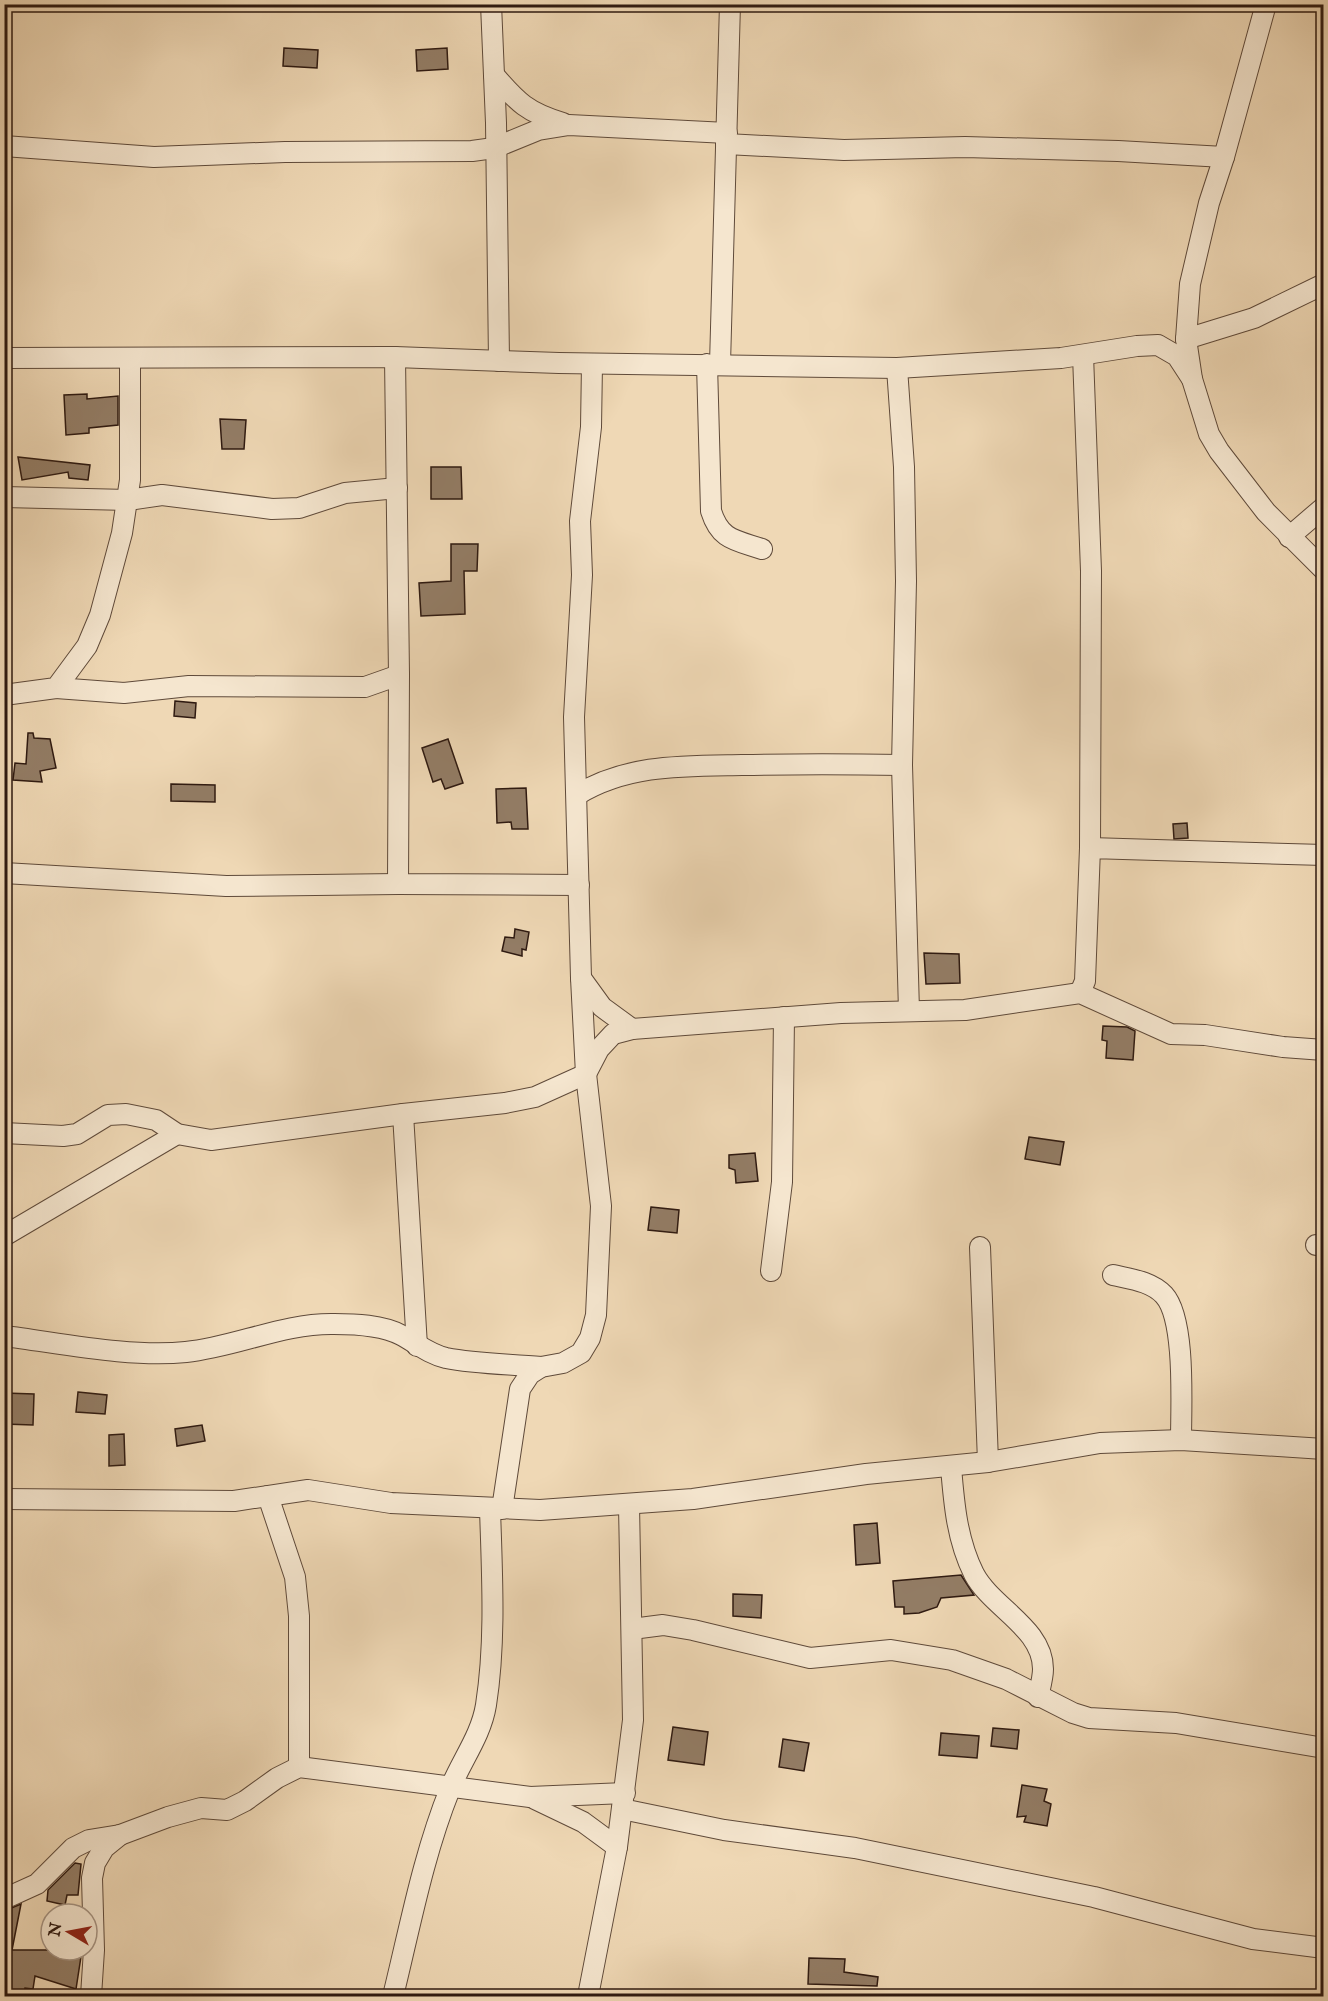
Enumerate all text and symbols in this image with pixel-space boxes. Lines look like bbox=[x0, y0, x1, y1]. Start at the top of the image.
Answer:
north arrow bbox=[39, 1902, 99, 1962]
text: N bbox=[45, 1921, 67, 1939]

